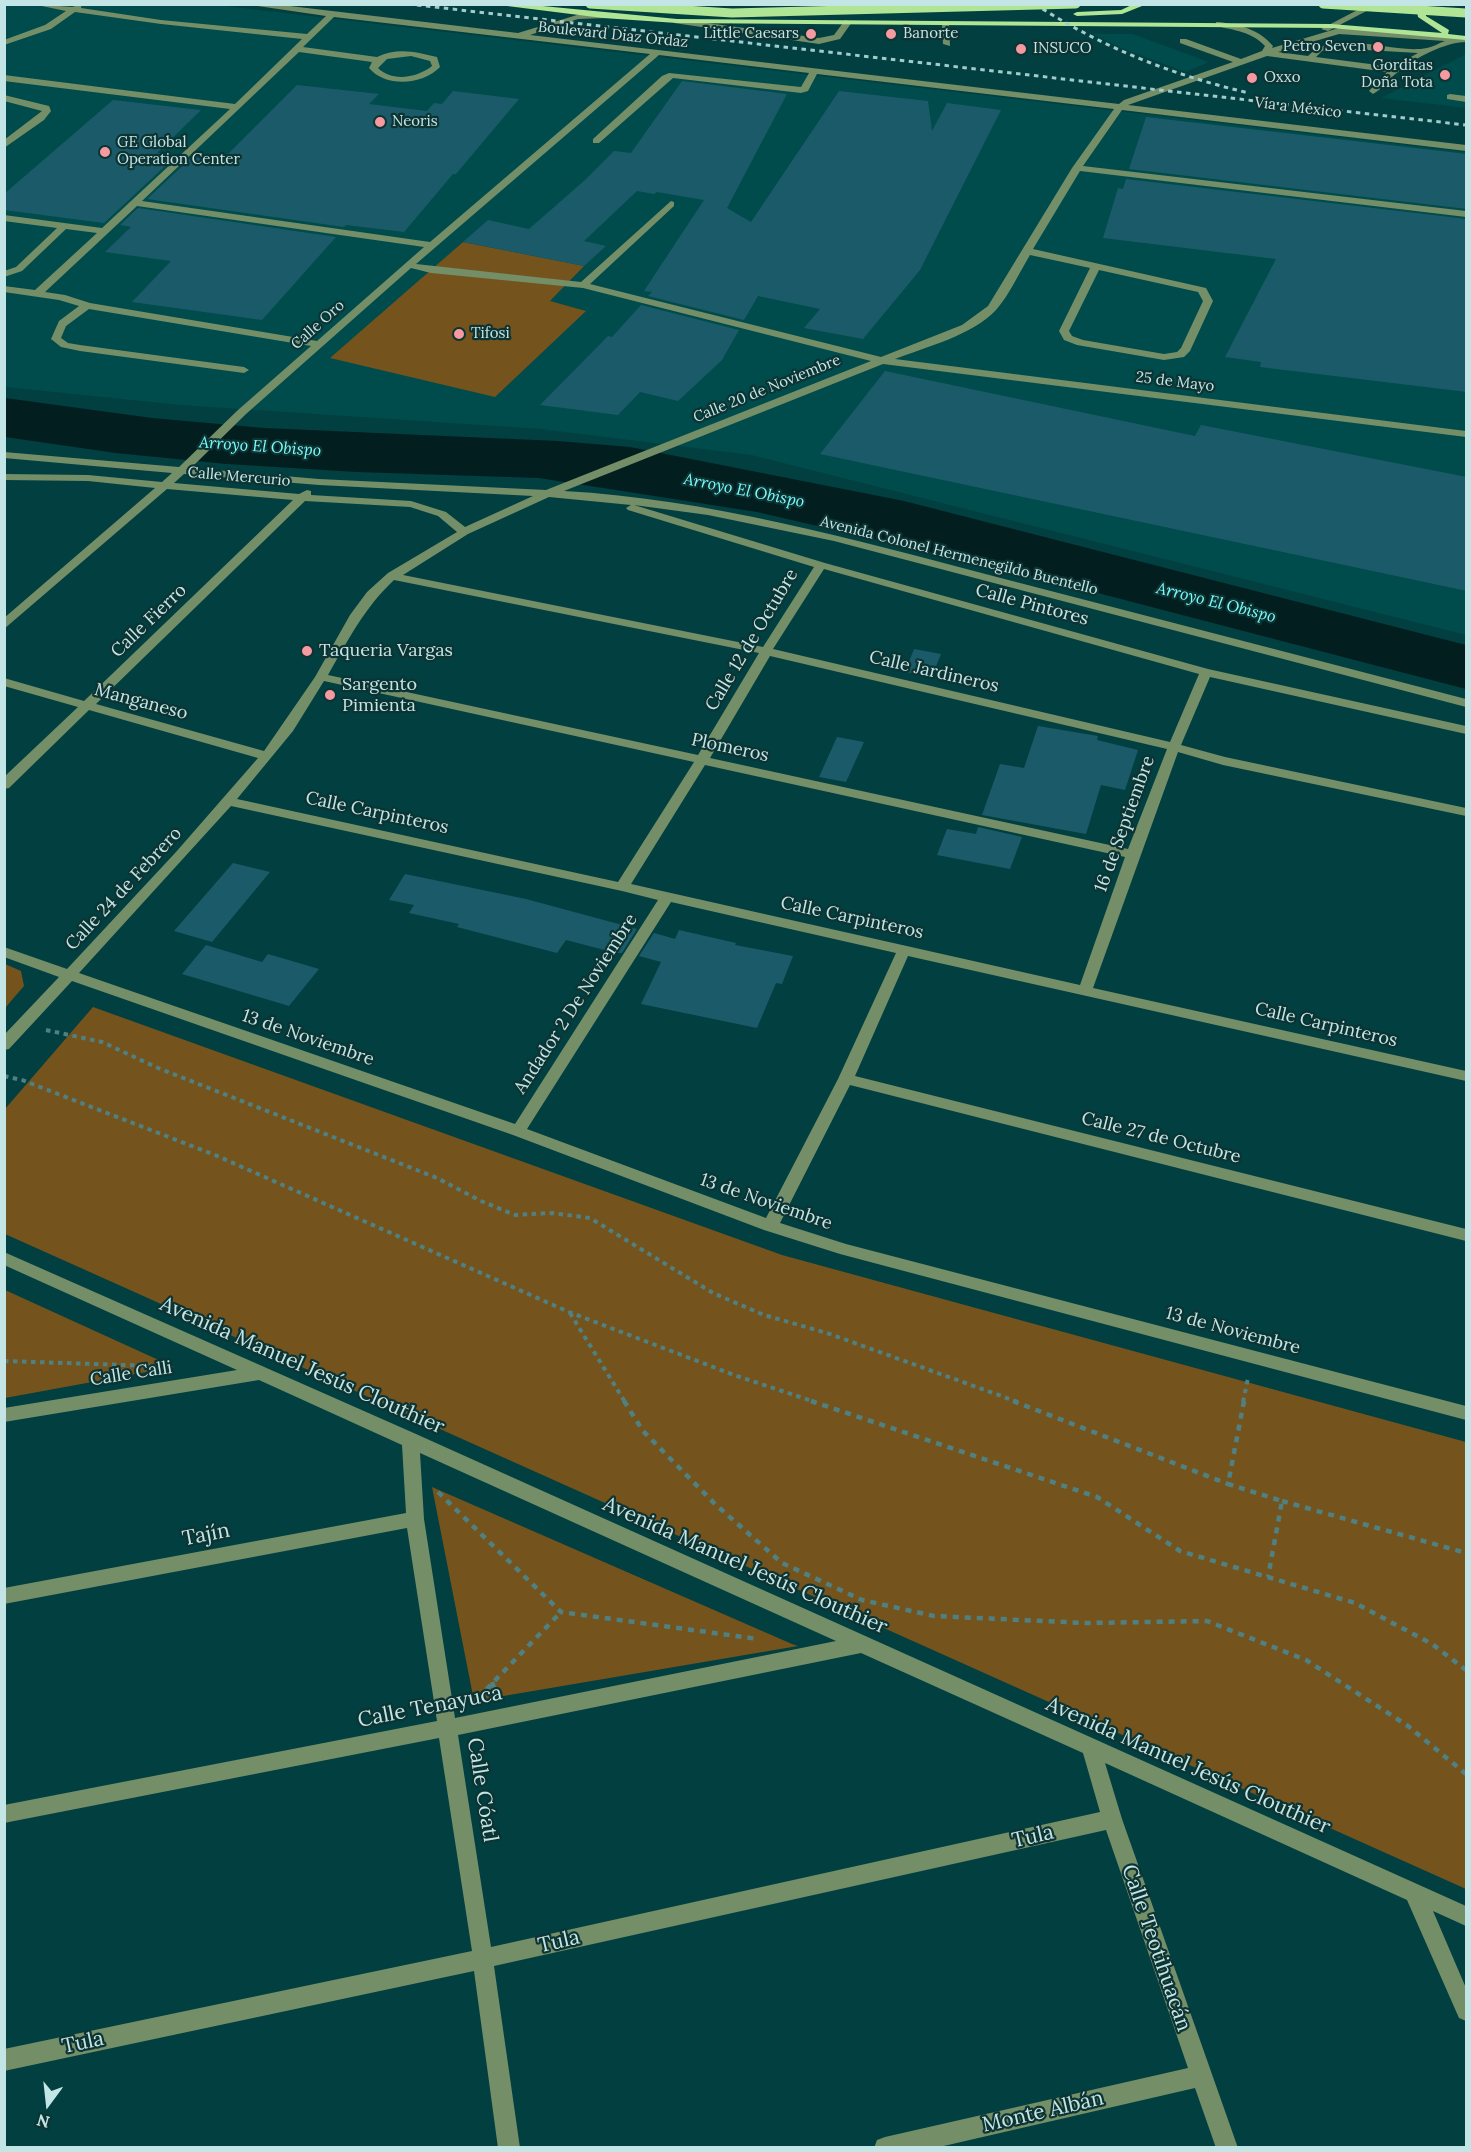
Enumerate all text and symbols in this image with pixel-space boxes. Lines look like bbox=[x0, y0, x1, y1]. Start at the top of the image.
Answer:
street label: Boulevard Diaz Ordaz bbox=[537, 18, 689, 52]
place label: Little Caesars bbox=[703, 25, 799, 43]
place label: Banorte bbox=[903, 25, 958, 43]
marker: Little Caesars bbox=[804, 27, 818, 41]
marker: Banorte bbox=[884, 27, 898, 41]
place label: Petro Seven bbox=[1283, 38, 1366, 56]
place label: INSUCO bbox=[1033, 40, 1092, 58]
marker: Petro Seven bbox=[1371, 40, 1385, 54]
marker: INSUCO bbox=[1014, 42, 1028, 56]
place label: Gorditas Doña Tota bbox=[1361, 57, 1433, 92]
marker: Gorditas Doña Tota bbox=[1438, 68, 1452, 82]
place label: Oxxo bbox=[1264, 69, 1300, 87]
marker: Oxxo bbox=[1245, 71, 1259, 85]
street label: Vía a México bbox=[1253, 94, 1343, 122]
place label: Neoris bbox=[392, 113, 438, 131]
marker: Neoris bbox=[373, 115, 387, 129]
place label: GE Global Operation Center bbox=[117, 134, 240, 169]
marker: GE Global Operation Center bbox=[98, 145, 112, 159]
street label: Calle Oro bbox=[288, 296, 348, 354]
place label: Tifosi bbox=[471, 325, 510, 343]
marker: Tifosi bbox=[452, 327, 466, 341]
street label: Calle 20 de Noviembre bbox=[691, 351, 843, 427]
street label: 25 de Mayo bbox=[1135, 368, 1215, 396]
water label: Arroyo El Obispo bbox=[198, 433, 322, 461]
street label: Calle Mercurio bbox=[187, 464, 291, 490]
water label: Arroyo El Obispo bbox=[682, 470, 806, 512]
street label: Avenida Colonel Hermenegildo Buentello bbox=[818, 513, 1100, 599]
street label: Calle 12 de Octubre bbox=[701, 565, 803, 715]
water label: Arroyo El Obispo bbox=[1154, 579, 1278, 627]
street label: Calle Fierro bbox=[107, 580, 191, 662]
street label: Calle Pintores bbox=[973, 580, 1091, 630]
place label: Taqueria Vargas bbox=[319, 640, 453, 662]
marker: Taqueria Vargas bbox=[300, 644, 314, 658]
street label: Calle Jardineros bbox=[867, 647, 1001, 697]
place label: Sargento Pimienta bbox=[342, 674, 417, 716]
street label: Manganeso bbox=[92, 679, 190, 725]
marker: Sargento Pimienta bbox=[323, 688, 337, 702]
street label: Plomeros bbox=[689, 729, 771, 767]
street label: 16 de Septiembre bbox=[1090, 753, 1160, 895]
street label: Calle Carpinteros bbox=[304, 787, 450, 839]
street label: Calle 24 de Febrero bbox=[61, 823, 187, 955]
street label: Calle Carpinteros bbox=[779, 892, 925, 944]
street label: Andador 2 De Noviembre bbox=[510, 910, 642, 1098]
street label: Calle Carpinteros bbox=[1253, 998, 1399, 1052]
street label: 13 de Noviembre bbox=[239, 1005, 377, 1071]
street label: Calle 27 de Octubre bbox=[1079, 1108, 1243, 1168]
street label: 13 de Noviembre bbox=[697, 1169, 835, 1235]
street label: Avenida Manuel Jesús Clouthier bbox=[156, 1292, 448, 1440]
street label: 13 de Noviembre bbox=[1163, 1303, 1303, 1359]
street label: Calle Calli bbox=[88, 1357, 174, 1391]
street label: Avenida Manuel Jesús Clouthier bbox=[599, 1492, 891, 1640]
street label: Tajín bbox=[180, 1518, 232, 1552]
street label: Calle Tenayuca bbox=[356, 1681, 504, 1733]
street label: Avenida Manuel Jesús Clouthier bbox=[1042, 1692, 1334, 1840]
street label: Calle Cóatl bbox=[461, 1736, 503, 1844]
street label: Tula bbox=[1010, 1820, 1056, 1854]
street label: Calle Teotihuacán bbox=[1116, 1861, 1196, 2035]
street label: Tula bbox=[536, 1925, 582, 1959]
street label: Tula bbox=[60, 2026, 106, 2060]
north arrow bbox=[18, 2074, 78, 2134]
street label: Monte Albán bbox=[980, 2086, 1106, 2138]
text: N bbox=[35, 2110, 52, 2133]

